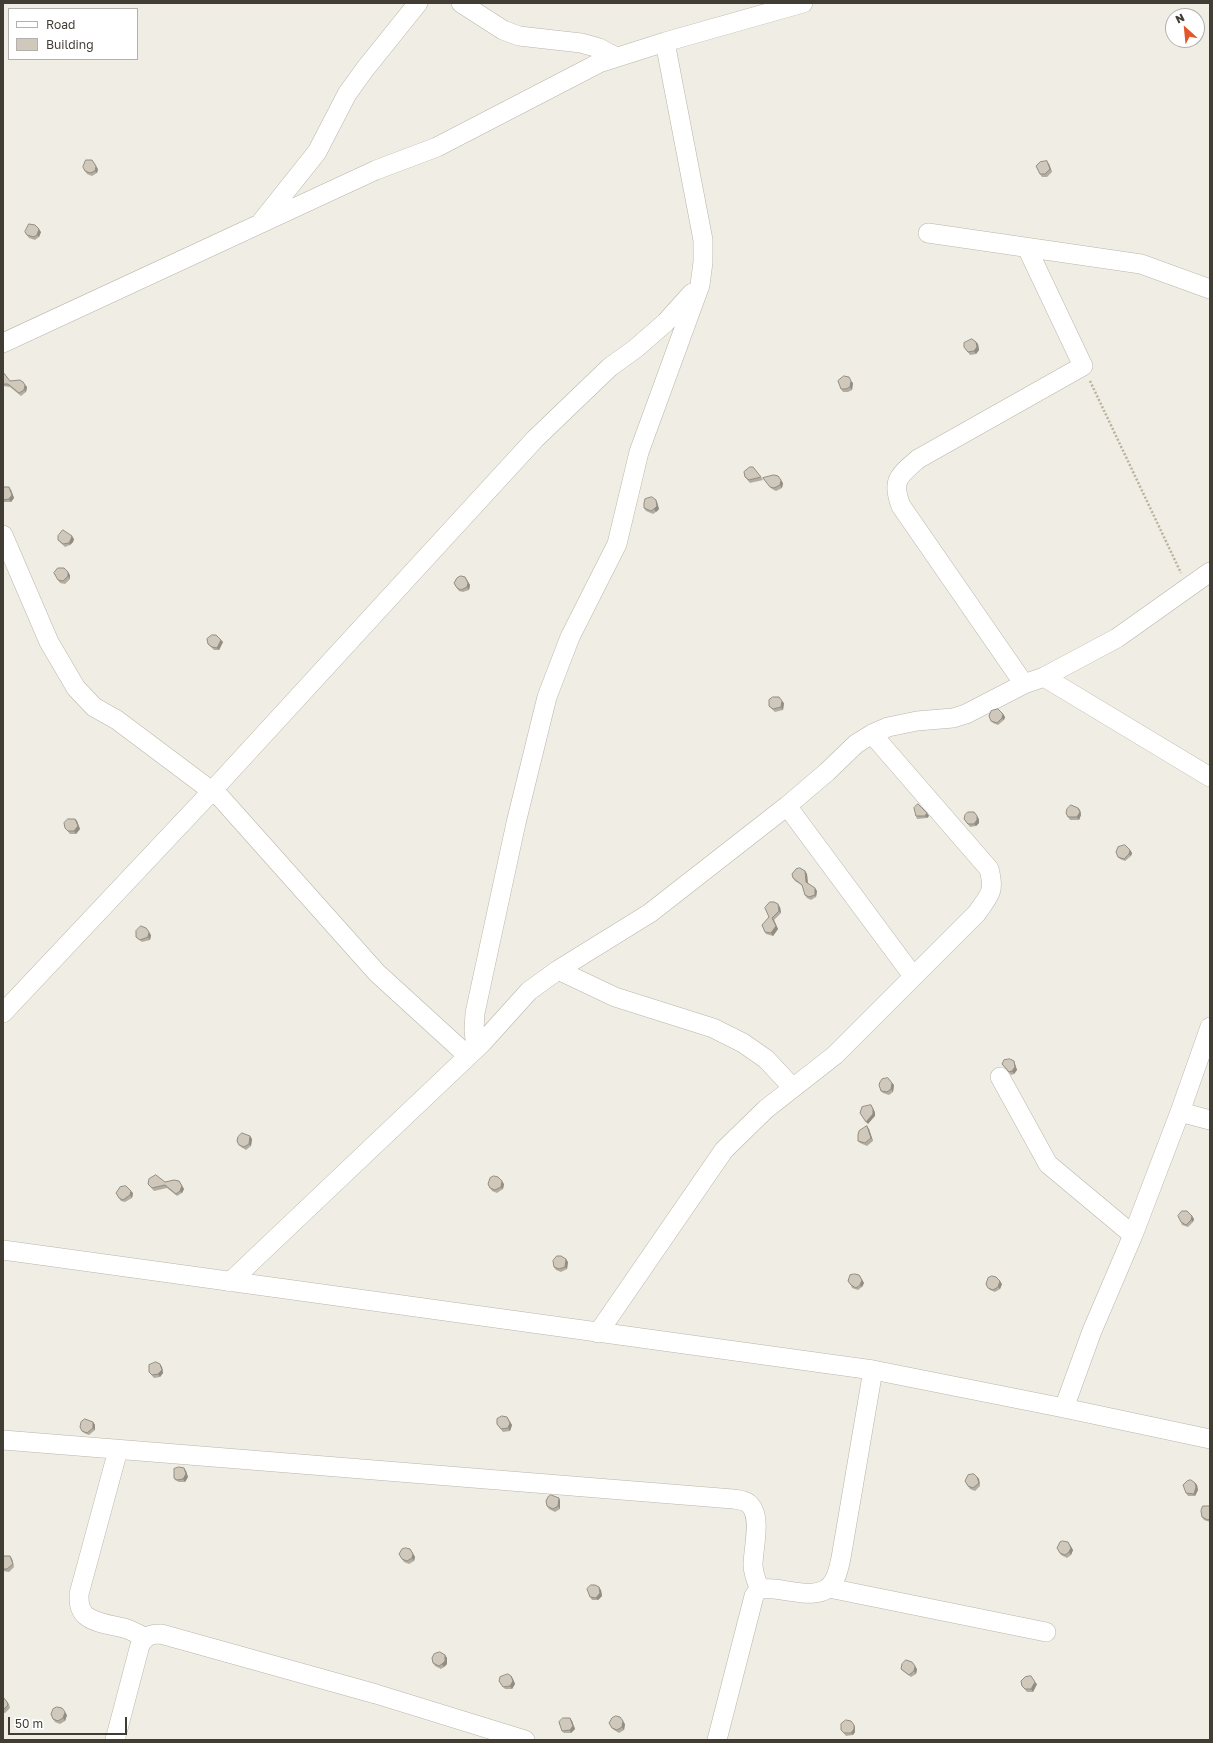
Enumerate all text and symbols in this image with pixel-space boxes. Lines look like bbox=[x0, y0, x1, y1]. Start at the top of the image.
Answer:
legend bbox=[8, 8, 138, 60]
north arrow bbox=[1165, 8, 1205, 48]
text: N bbox=[1173, 10, 1186, 25]
text: Road bbox=[46, 17, 75, 32]
text: Building bbox=[46, 37, 94, 52]
scale bar bbox=[10, 1709, 129, 1735]
text: 50 m bbox=[15, 1716, 43, 1731]

